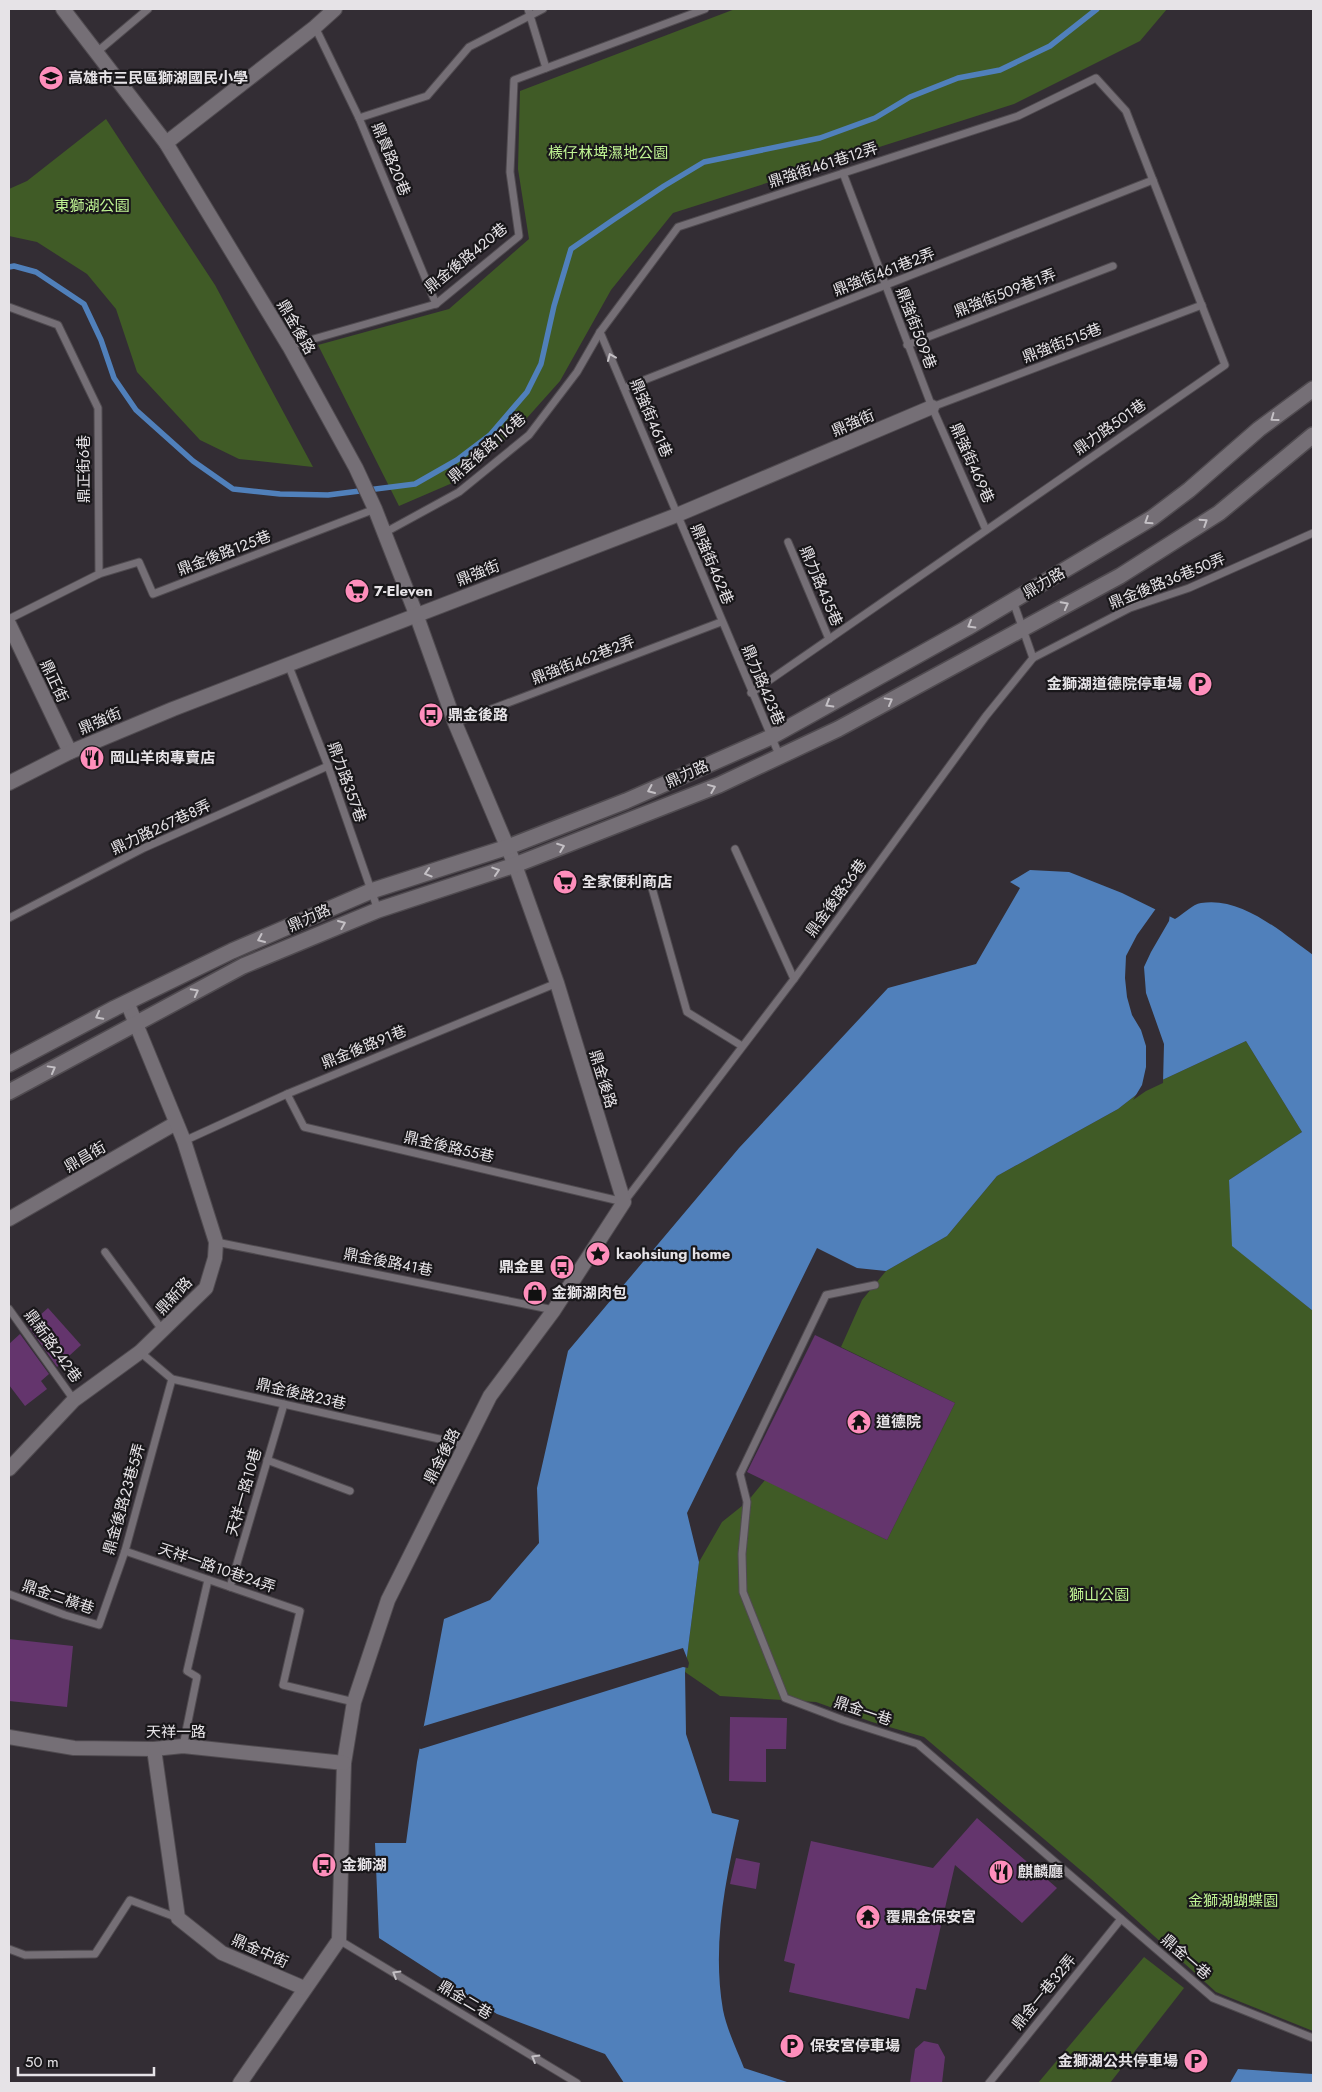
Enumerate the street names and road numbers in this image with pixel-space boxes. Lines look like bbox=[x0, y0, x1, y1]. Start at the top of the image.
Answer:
street label: 鼎貴路20巷 bbox=[366, 119, 416, 199]
street label: 鼎強街461巷12弄 bbox=[765, 137, 881, 193]
street label: 鼎金後路420巷 bbox=[420, 218, 512, 298]
street label: 鼎強街461巷2弄 bbox=[830, 242, 938, 302]
street label: 鼎強街509巷1弄 bbox=[951, 263, 1059, 323]
street label: 鼎強街509巷 bbox=[890, 284, 942, 372]
street label: 鼎金後路 bbox=[271, 296, 321, 358]
street label: 鼎強街515巷 bbox=[1019, 318, 1105, 368]
street label: 鼎強街461巷 bbox=[624, 375, 678, 461]
street label: 鼎力路501巷 bbox=[1069, 394, 1151, 460]
street label: 鼎強街 bbox=[828, 404, 878, 442]
street label: 鼎金後路116巷 bbox=[443, 408, 531, 488]
street label: 鼎強街469巷 bbox=[944, 419, 1000, 507]
street label: 鼎正街6巷 bbox=[73, 435, 95, 503]
street label: 鼎強街462巷 bbox=[685, 520, 739, 608]
street label: 鼎金後路125巷 bbox=[174, 525, 274, 581]
street label: 鼎力路435巷 bbox=[794, 542, 848, 630]
street label: 鼎金後路36巷50弄 bbox=[1105, 548, 1229, 614]
street label: 鼎強街 bbox=[453, 555, 503, 591]
street label: 鼎力路 bbox=[1019, 562, 1069, 604]
street label: 鼎強街462巷2弄 bbox=[528, 630, 638, 690]
street label: 鼎力路423巷 bbox=[736, 641, 790, 729]
street label: 鼎正街 bbox=[35, 656, 73, 706]
street label: 鼎強街 bbox=[75, 702, 125, 740]
street label: 鼎力路357巷 bbox=[322, 739, 372, 825]
street label: 鼎力路 bbox=[662, 755, 712, 793]
street label: 鼎力路267巷8弄 bbox=[107, 794, 215, 860]
street label: 鼎金後路36巷 bbox=[800, 854, 872, 942]
street label: 鼎力路 bbox=[284, 899, 334, 937]
street label: 鼎金後路91巷 bbox=[318, 1020, 410, 1074]
street label: 鼎金後路 bbox=[584, 1047, 622, 1111]
street label: 鼎金後路55巷 bbox=[402, 1126, 496, 1168]
street label: 鼎昌街 bbox=[60, 1136, 110, 1178]
street label: 鼎金後路41巷 bbox=[341, 1243, 435, 1281]
street label: 鼎新路 bbox=[151, 1272, 197, 1320]
street label: 鼎新路242巷 bbox=[19, 1305, 87, 1387]
street label: 鼎金後路23巷 bbox=[254, 1373, 348, 1415]
street label: 鼎金後路 bbox=[419, 1424, 465, 1488]
street label: 鼎金後路23巷5弄 bbox=[98, 1441, 150, 1557]
street label: 天祥一路10巷 bbox=[221, 1445, 267, 1539]
street label: 天祥一路10巷24弄 bbox=[155, 1538, 279, 1598]
street label: 鼎金二橫巷 bbox=[19, 1574, 97, 1620]
street label: 鼎金一巷 bbox=[831, 1691, 895, 1731]
street label: 天祥一路 bbox=[146, 1721, 206, 1743]
street label: 鼎金中街 bbox=[228, 1929, 292, 1973]
street label: 鼎金一巷 bbox=[1156, 1929, 1216, 1985]
street label: 鼎金一巷32弄 bbox=[1007, 1949, 1081, 2035]
street label: 鼎金二巷 bbox=[434, 1975, 496, 2025]

